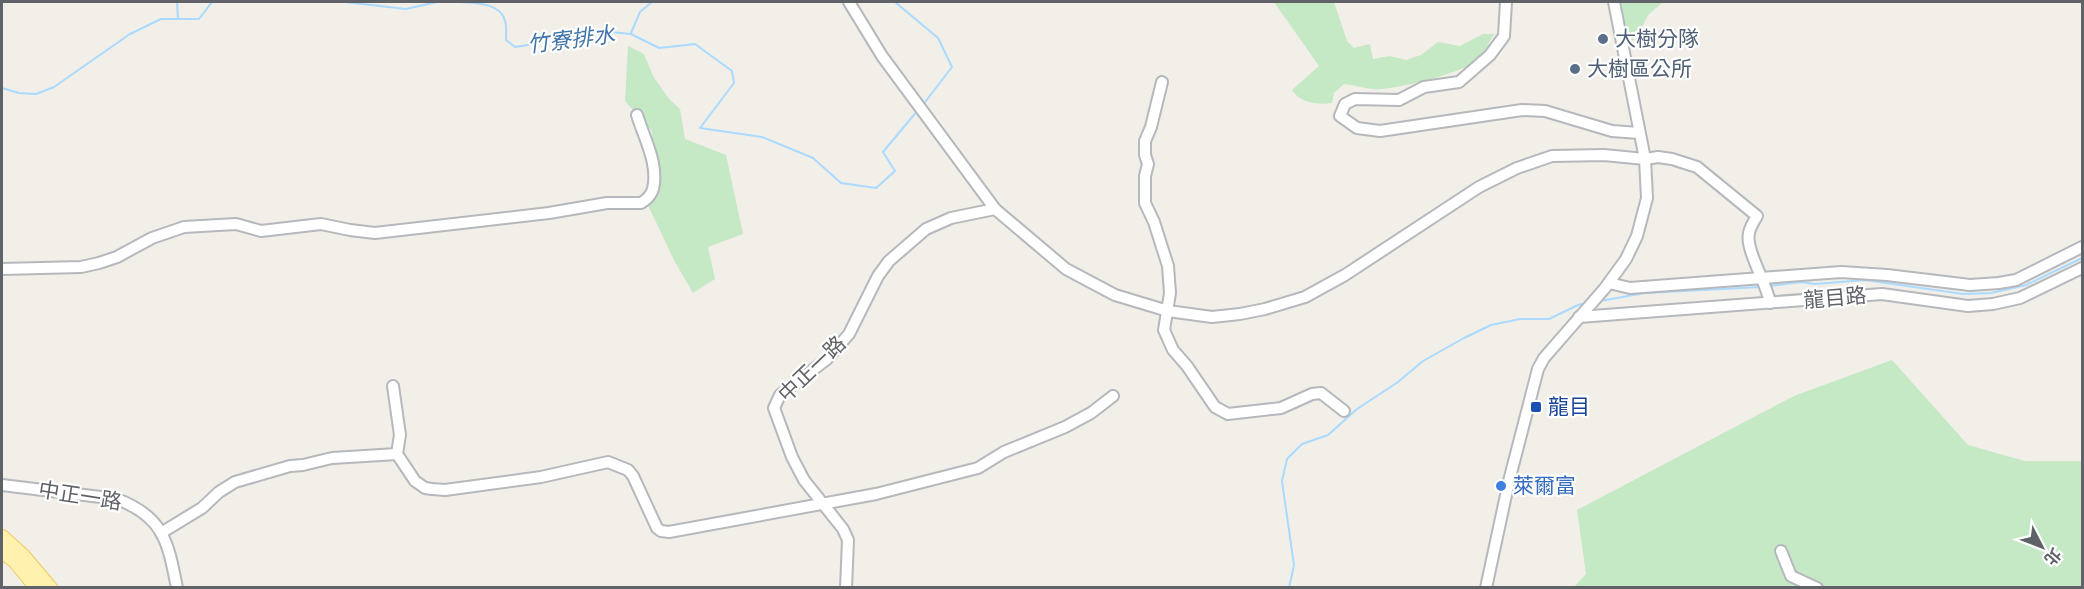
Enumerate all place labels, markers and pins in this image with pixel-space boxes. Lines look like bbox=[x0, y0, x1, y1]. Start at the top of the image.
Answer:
place label: 大樹分隊 bbox=[1615, 25, 1699, 53]
marker: 大樹分隊 bbox=[1596, 32, 1610, 46]
place label: 大樹區公所 bbox=[1587, 55, 1692, 83]
marker: 大樹區公所 bbox=[1568, 62, 1582, 76]
place label: 龍目 bbox=[1548, 393, 1590, 421]
marker: 龍目 bbox=[1529, 400, 1543, 414]
place label: 萊爾富 bbox=[1513, 472, 1576, 500]
marker: 萊爾富 bbox=[1494, 479, 1508, 493]

